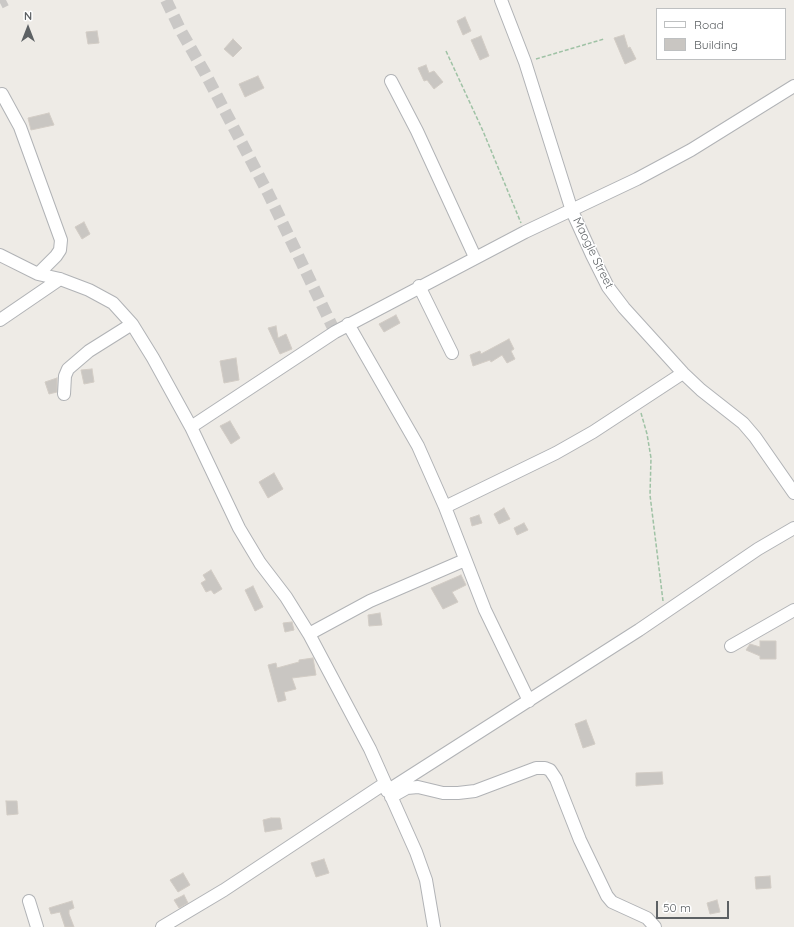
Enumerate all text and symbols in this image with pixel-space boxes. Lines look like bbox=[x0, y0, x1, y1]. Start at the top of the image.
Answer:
north arrow bbox=[8, 8, 48, 48]
legend bbox=[656, 8, 786, 60]
text: N bbox=[24, 9, 32, 23]
text: Road bbox=[694, 17, 724, 32]
text: Building bbox=[694, 37, 738, 52]
street label: Maogle Street bbox=[570, 215, 616, 291]
scale bar bbox=[658, 893, 731, 919]
text: 50 m bbox=[663, 900, 691, 915]

